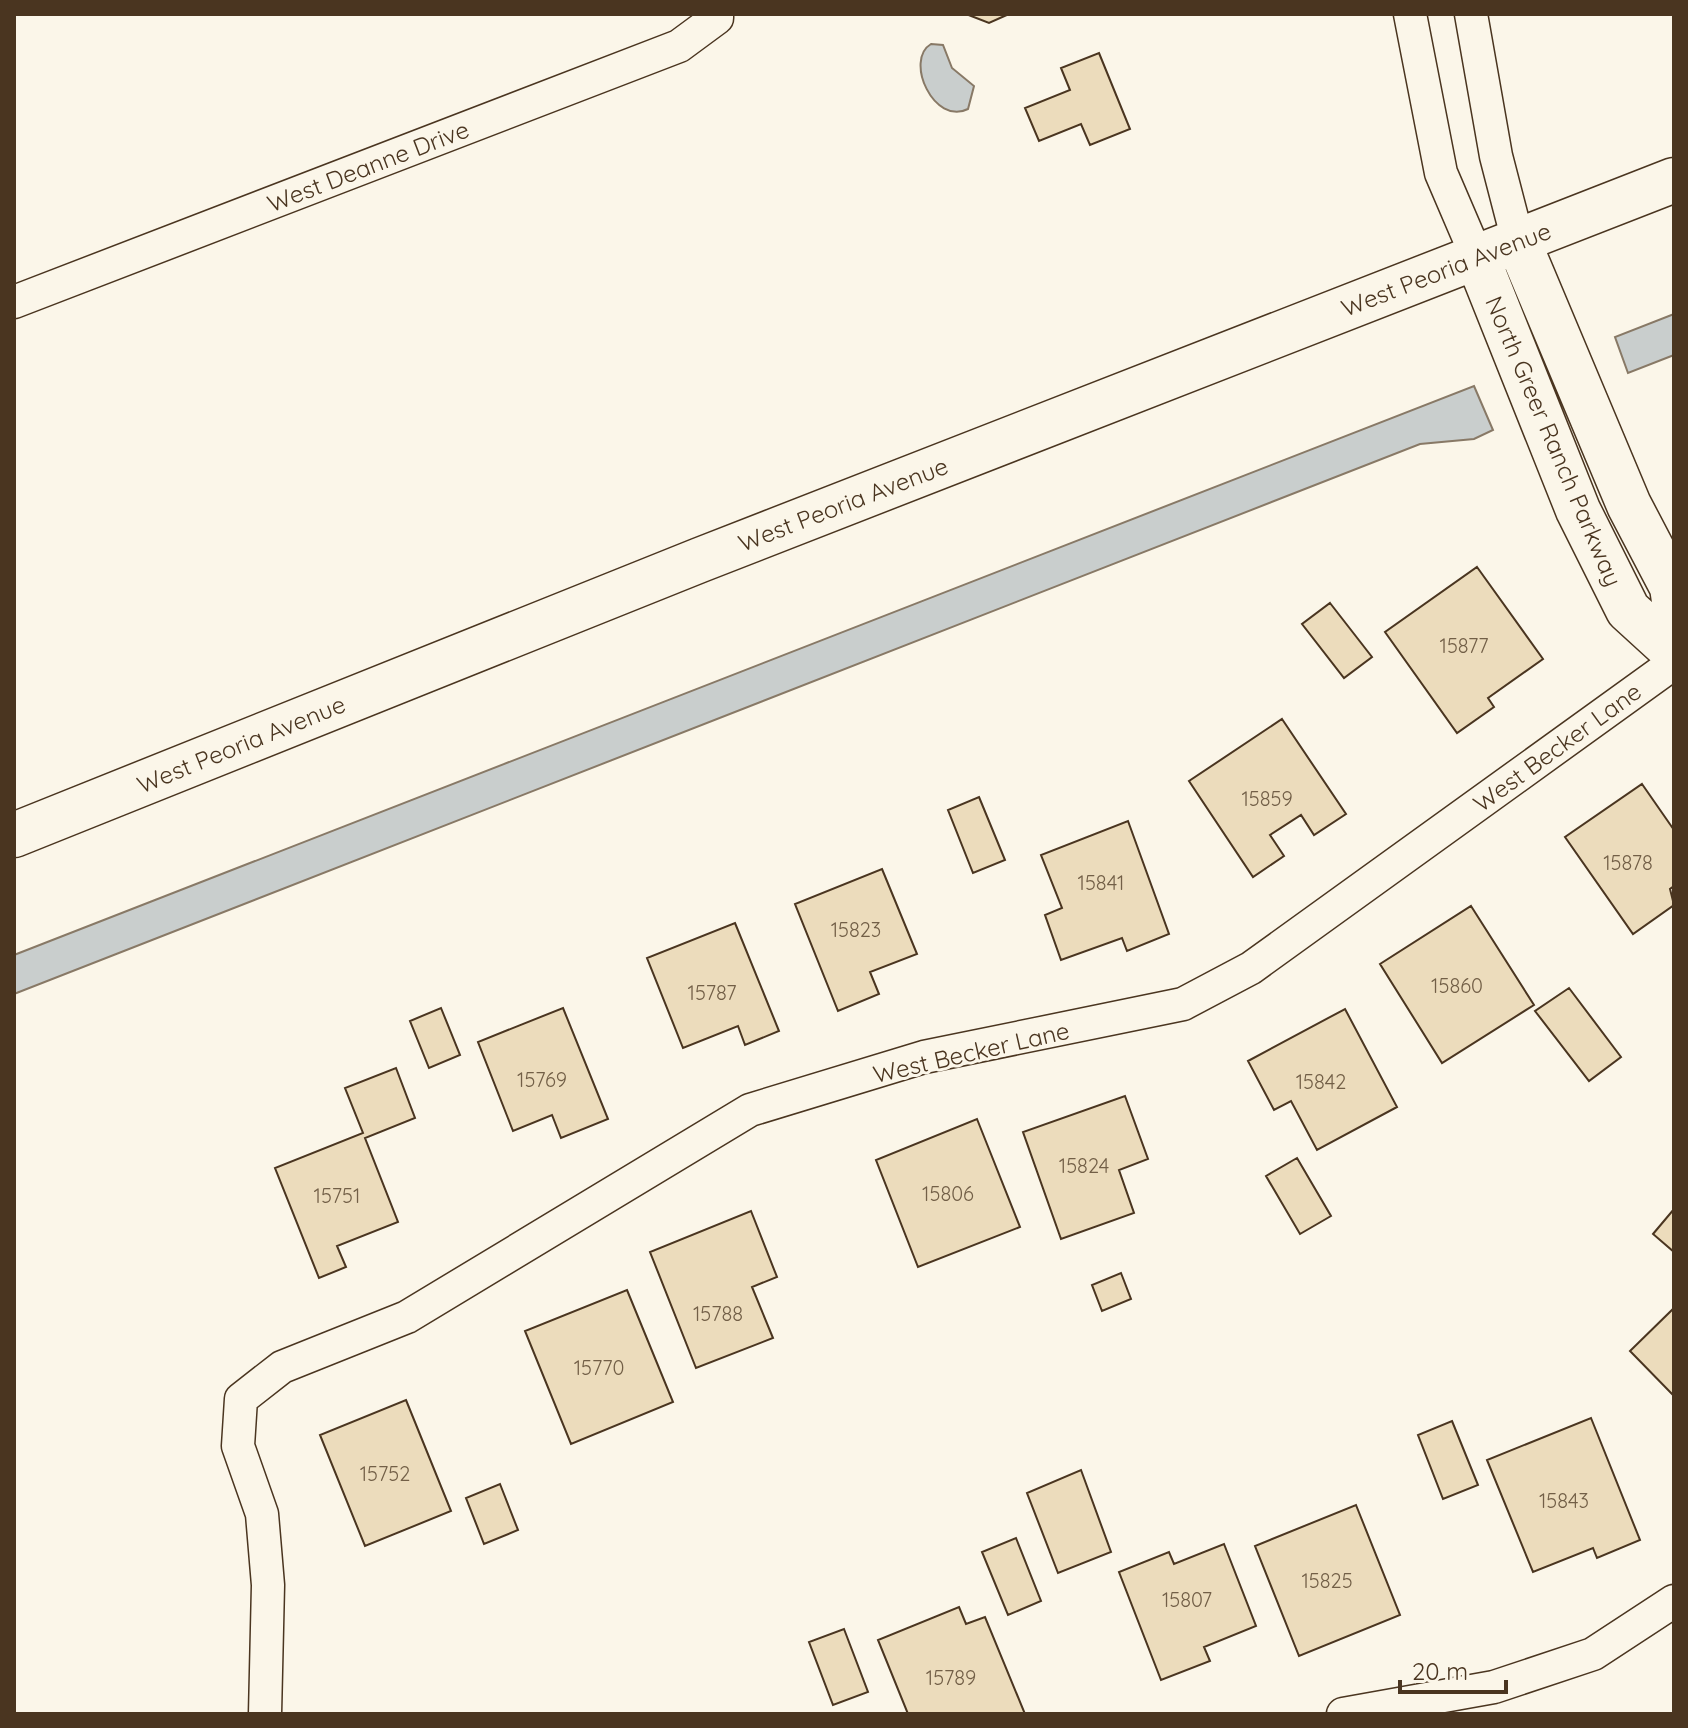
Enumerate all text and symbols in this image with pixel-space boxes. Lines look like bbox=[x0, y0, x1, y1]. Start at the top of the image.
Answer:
street label: West Deanne Drive bbox=[263, 114, 473, 218]
street label: West Peoria Avenue bbox=[1337, 215, 1555, 323]
street label: North Greer Ranch Parkway bbox=[1479, 291, 1629, 591]
street label: West Peoria Avenue bbox=[734, 450, 952, 558]
house number: 15877 bbox=[1439, 633, 1489, 658]
street label: West Becker Lane bbox=[1467, 676, 1647, 818]
street label: West Peoria Avenue bbox=[132, 689, 350, 799]
house number: 15859 bbox=[1241, 786, 1293, 811]
house number: 15878 bbox=[1603, 850, 1653, 875]
house number: 15841 bbox=[1078, 870, 1124, 895]
house number: 15823 bbox=[831, 917, 881, 942]
house number: 15860 bbox=[1431, 973, 1483, 998]
house number: 15787 bbox=[687, 980, 737, 1005]
street label: West Becker Lane bbox=[870, 1015, 1072, 1089]
house number: 15769 bbox=[517, 1067, 567, 1092]
house number: 15842 bbox=[1296, 1069, 1346, 1094]
house number: 15824 bbox=[1059, 1153, 1109, 1178]
house number: 15806 bbox=[922, 1181, 974, 1206]
house number: 15751 bbox=[314, 1183, 360, 1208]
house number: 15788 bbox=[693, 1301, 743, 1326]
house number: 15770 bbox=[574, 1355, 624, 1380]
house number: 15752 bbox=[360, 1461, 410, 1486]
house number: 15843 bbox=[1539, 1488, 1589, 1513]
house number: 15825 bbox=[1301, 1568, 1353, 1593]
house number: 15807 bbox=[1162, 1587, 1212, 1612]
scale bar bbox=[1400, 1644, 1506, 1694]
text: 20 m bbox=[1412, 1656, 1468, 1686]
house number: 15789 bbox=[926, 1665, 976, 1690]

